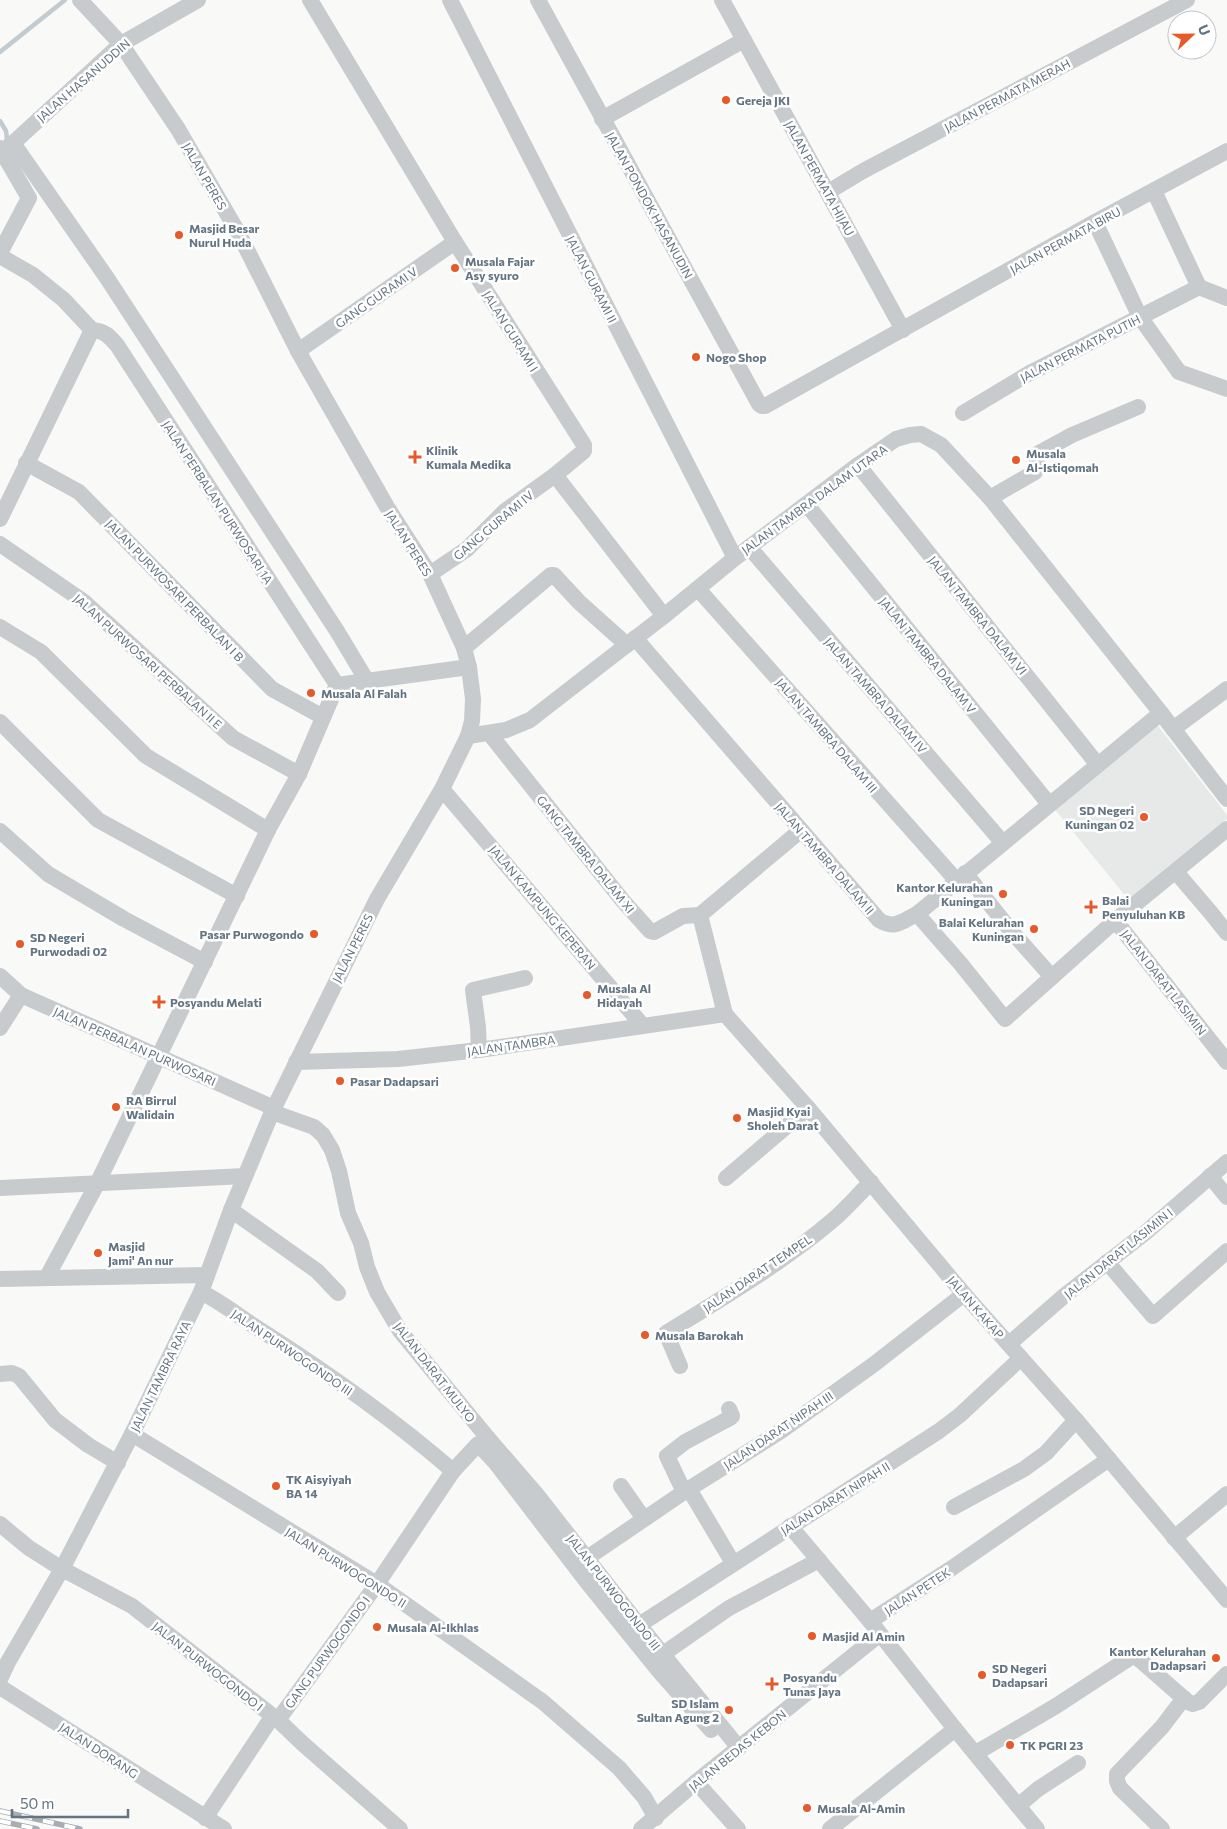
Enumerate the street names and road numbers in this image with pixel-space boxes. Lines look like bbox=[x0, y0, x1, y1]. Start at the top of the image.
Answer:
street label: JALAN HASANUDDIN bbox=[34, 36, 133, 125]
street label: JALAN PERMATA MERAH bbox=[942, 56, 1073, 135]
street label: JALAN PERMATA HIJAU bbox=[782, 118, 857, 238]
street label: JALAN PONDOK HASANUDIN bbox=[603, 129, 696, 281]
street label: JALAN PERES bbox=[179, 140, 230, 213]
street label: JALAN PERMATA BIRU bbox=[1007, 204, 1123, 277]
street label: JALAN GURAMI II bbox=[563, 233, 620, 325]
street label: GANG GURAMI V bbox=[332, 264, 420, 330]
street label: JALAN GURAMI I bbox=[480, 288, 541, 375]
street label: JALAN PERMATA PUTIH bbox=[1017, 312, 1143, 385]
street label: JALAN PERBALAN PURWOSARI 1A bbox=[159, 418, 276, 587]
street label: JALAN TAMBRA DALAM UTARA bbox=[738, 441, 890, 557]
street label: GANG GURAMI IV bbox=[450, 488, 536, 562]
street label: JALAN PERES bbox=[382, 507, 435, 579]
street label: JALAN PURWOSARI PERBALAN I B bbox=[103, 516, 247, 665]
street label: JALAN TAMBRA DALAM VI bbox=[926, 553, 1030, 677]
street label: JALAN PURWOSARI PERBALAN II E bbox=[70, 591, 225, 732]
street label: JALAN TAMBRA DALAM V bbox=[877, 594, 979, 716]
street label: JALAN TAMBRA DALAM IV bbox=[821, 634, 930, 756]
street label: JALAN TAMBRA DALAM III bbox=[773, 675, 880, 796]
street label: GANG TAMBRA DALAM XI bbox=[534, 792, 638, 916]
street label: JALAN TAMBRA DALAM II bbox=[772, 799, 877, 917]
street label: JALAN KAMPUNG KEPERAN bbox=[486, 842, 599, 973]
street label: JALAN PERES bbox=[329, 911, 376, 985]
street label: JALAN DARAT LASIMIN bbox=[1118, 927, 1209, 1038]
street label: JALAN PERBALAN PURWOSARI bbox=[51, 1004, 218, 1089]
street label: JALAN TAMBRA bbox=[466, 1032, 556, 1059]
street label: JALAN DARAT LASIMIN I bbox=[1061, 1205, 1176, 1302]
street label: JALAN DARAT TEMPEL bbox=[700, 1231, 815, 1315]
street label: JALAN KAKAP bbox=[944, 1273, 1007, 1342]
street label: JALAN PURWOGONDO III bbox=[228, 1306, 355, 1399]
street label: JALAN TAMBRA RAYA bbox=[127, 1318, 194, 1434]
street label: JALAN DARAT MULYO bbox=[391, 1319, 479, 1426]
street label: JALAN DARAT NIPAH III bbox=[721, 1388, 836, 1473]
street label: JALAN DARAT NIPAH II bbox=[778, 1459, 893, 1538]
street label: JALAN PURWOGONDO II bbox=[283, 1524, 409, 1611]
street label: JALAN PURWOGONDO III bbox=[564, 1531, 663, 1653]
street label: JALAN PETEK bbox=[881, 1564, 953, 1618]
street label: GANG PURWOGONDO I bbox=[282, 1593, 372, 1711]
street label: JALAN PURWOGONDO I bbox=[149, 1619, 266, 1714]
street label: JALAN BEDAS KEBON bbox=[686, 1706, 789, 1794]
street label: JALAN DORANG bbox=[56, 1719, 141, 1782]

